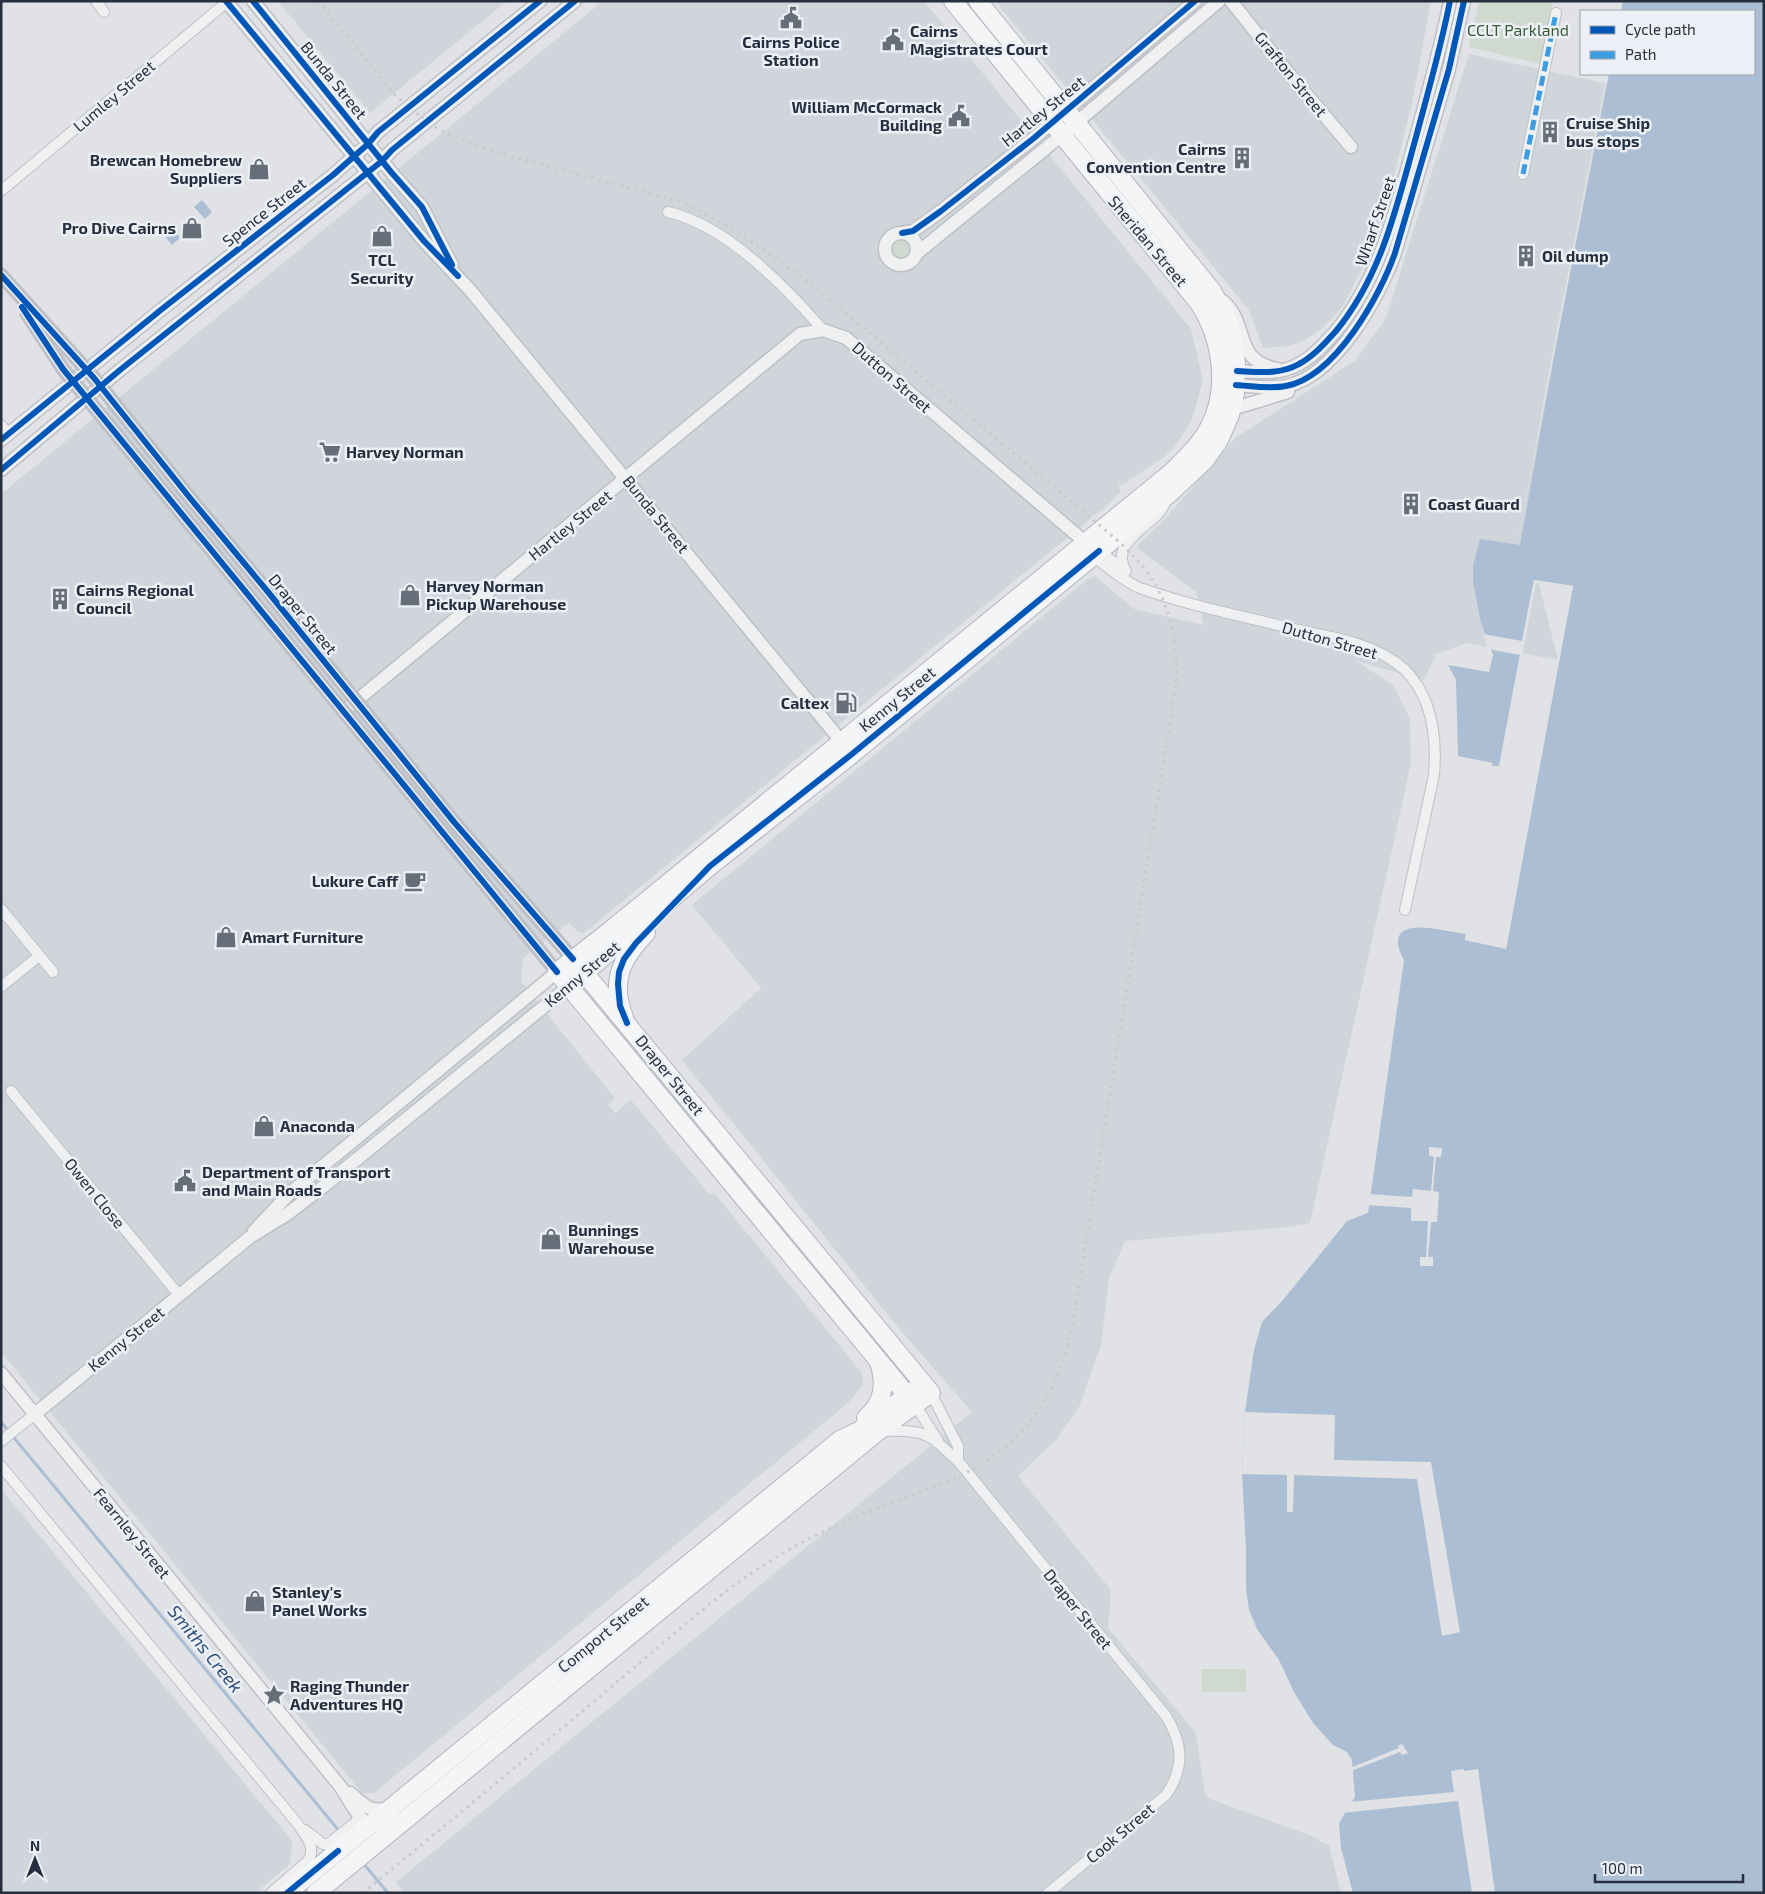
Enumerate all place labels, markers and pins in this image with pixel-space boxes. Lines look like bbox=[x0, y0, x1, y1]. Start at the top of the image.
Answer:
public building icon: Cairns Police Station bbox=[778, 5, 804, 31]
place label: Cairns Magistrates Court bbox=[910, 21, 1048, 58]
public building icon: Cairns Magistrates Court bbox=[880, 27, 906, 53]
place label: Cairns Police Station bbox=[742, 32, 840, 69]
place label: William McCormack Building bbox=[792, 97, 943, 134]
public building icon: William McCormack Building bbox=[946, 103, 972, 129]
place label: Cruise Ship bus stops bbox=[1566, 113, 1650, 150]
building icon: Cruise Ship bus stops bbox=[1537, 119, 1563, 145]
place label: Cairns Convention Centre bbox=[1086, 139, 1226, 176]
building icon: Cairns Convention Centre bbox=[1229, 145, 1255, 171]
place label: Brewcan Homebrew Suppliers bbox=[90, 150, 242, 187]
shop icon: Brewcan Homebrew Suppliers bbox=[246, 156, 272, 182]
shop icon: Pro Dive Cairns bbox=[179, 215, 205, 241]
place label: Pro Dive Cairns bbox=[62, 218, 176, 237]
shop icon: TCL Security bbox=[369, 223, 395, 249]
building icon: Oil dump bbox=[1513, 243, 1539, 269]
place label: Oil dump bbox=[1542, 246, 1609, 265]
place label: TCL Security bbox=[351, 250, 413, 288]
supermarket icon: Harvey Norman bbox=[317, 439, 343, 465]
place label: Harvey Norman bbox=[346, 442, 464, 462]
building icon: Coast Guard bbox=[1398, 491, 1424, 517]
place label: Coast Guard bbox=[1428, 494, 1520, 513]
place label: Harvey Norman Pickup Warehouse bbox=[426, 576, 566, 613]
place label: Cairns Regional Council bbox=[76, 580, 195, 617]
shop icon: Harvey Norman Pickup Warehouse bbox=[397, 582, 423, 608]
building icon: Cairns Regional Council bbox=[47, 586, 73, 612]
fuel station icon: Caltex bbox=[833, 690, 859, 716]
place label: Caltex bbox=[781, 693, 829, 712]
cafe icon: Lukure Caff bbox=[402, 868, 428, 894]
place label: Lukure Caff bbox=[312, 871, 399, 890]
shop icon: Amart Furniture bbox=[213, 924, 239, 950]
place label: Amart Furniture bbox=[242, 927, 363, 946]
shop icon: Anaconda bbox=[251, 1113, 277, 1139]
place label: Anaconda bbox=[280, 1116, 355, 1135]
place label: Department of Transport and Main Roads bbox=[202, 1162, 391, 1199]
public building icon: Department of Transport and Main Roads bbox=[172, 1168, 198, 1194]
place label: Bunnings Warehouse bbox=[568, 1220, 654, 1257]
shop icon: Bunnings Warehouse bbox=[538, 1226, 564, 1252]
place label: Stanley's Panel Works bbox=[272, 1582, 367, 1619]
shop icon: Stanley's Panel Works bbox=[242, 1588, 268, 1614]
place label: Raging Thunder Adventures HQ bbox=[290, 1676, 409, 1714]
place icon: Raging Thunder Adventures HQ bbox=[261, 1682, 287, 1708]

